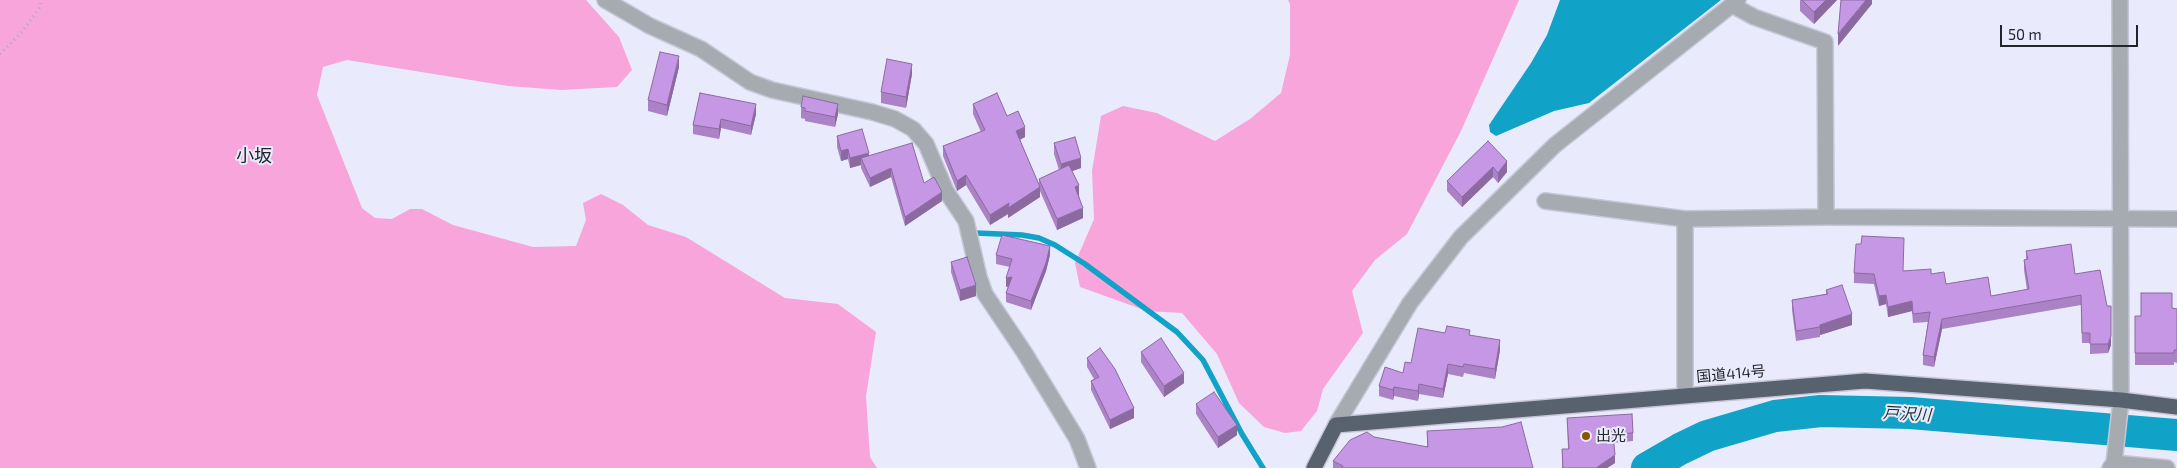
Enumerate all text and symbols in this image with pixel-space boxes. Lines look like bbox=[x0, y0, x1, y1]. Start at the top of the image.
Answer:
scale bar bbox=[2002, 15, 2140, 47]
text: 50 m bbox=[2008, 25, 2042, 43]
district label: 小坂 bbox=[236, 145, 272, 167]
street label: 国道414号 bbox=[1696, 362, 1766, 386]
water label: 戸沢川 bbox=[1883, 403, 1931, 425]
place label: 出光 bbox=[1596, 427, 1626, 445]
marker: 出光 bbox=[1580, 430, 1592, 442]

